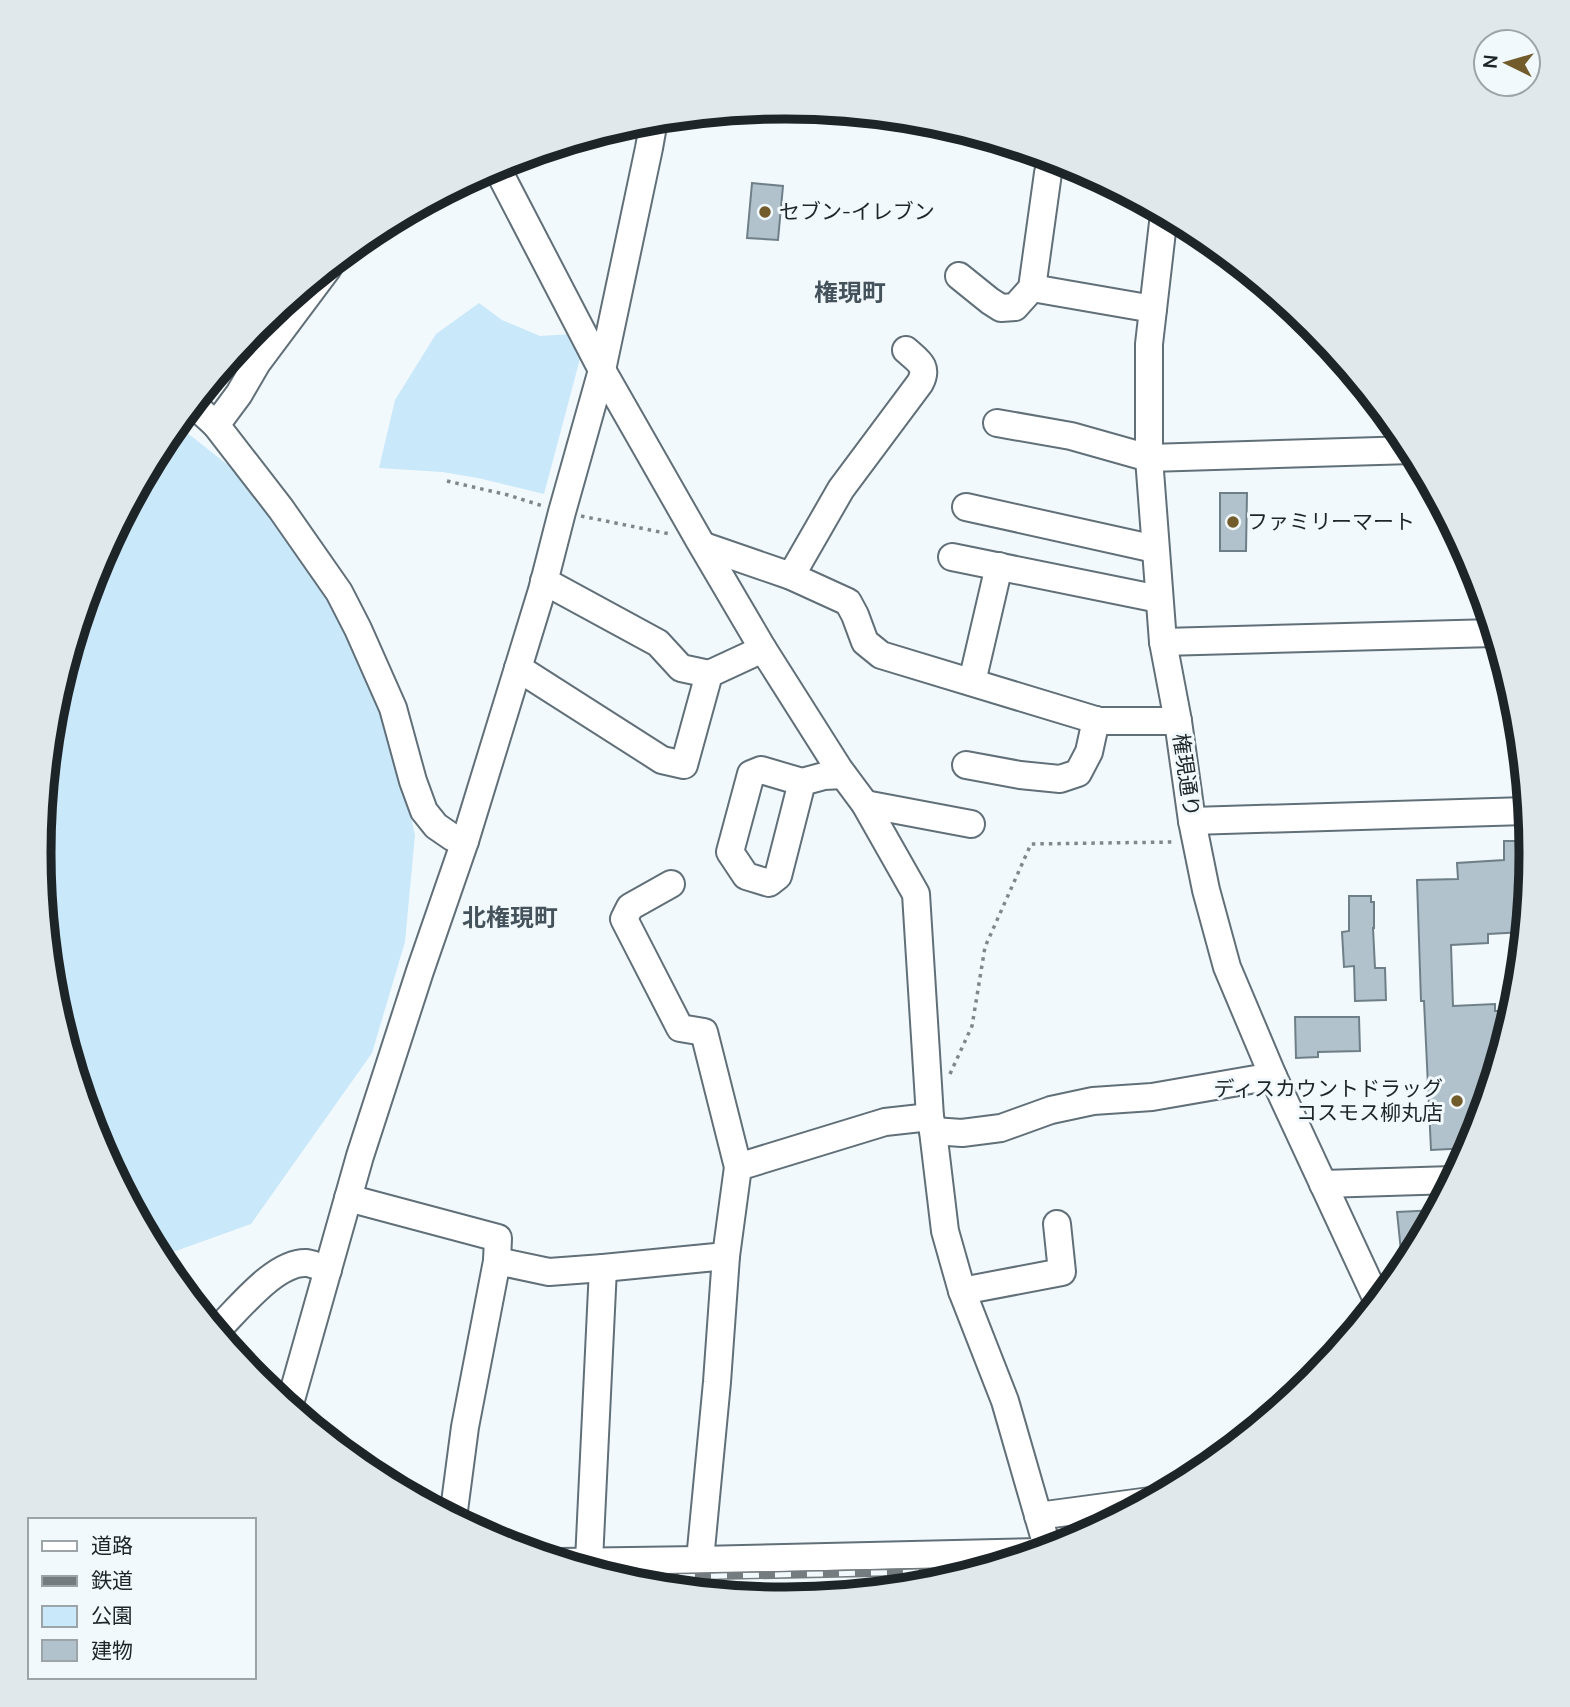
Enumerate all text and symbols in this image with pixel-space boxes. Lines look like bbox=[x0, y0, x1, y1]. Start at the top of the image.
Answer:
north arrow bbox=[1472, 28, 1542, 98]
text: N bbox=[1477, 54, 1504, 69]
place label: セブン-イレブン bbox=[779, 197, 935, 225]
marker: セブン-イレブン bbox=[757, 204, 773, 220]
district label: 権現町 bbox=[814, 275, 886, 308]
place label: ファミリーマート bbox=[1247, 507, 1415, 535]
marker: ファミリーマート bbox=[1225, 514, 1241, 530]
street label: 権現通り bbox=[1167, 731, 1207, 818]
district label: 北権現町 bbox=[462, 900, 558, 933]
place label: ディスカウントドラッグ コスモス柳丸店 bbox=[1213, 1074, 1443, 1126]
marker: ディスカウントドラッグ コスモス柳丸店 bbox=[1449, 1093, 1465, 1109]
legend bbox=[28, 1518, 256, 1679]
text: 道路 bbox=[91, 1531, 133, 1559]
text: 鉄道 bbox=[91, 1566, 133, 1594]
text: 公園 bbox=[91, 1601, 133, 1629]
text: 建物 bbox=[91, 1636, 133, 1664]

